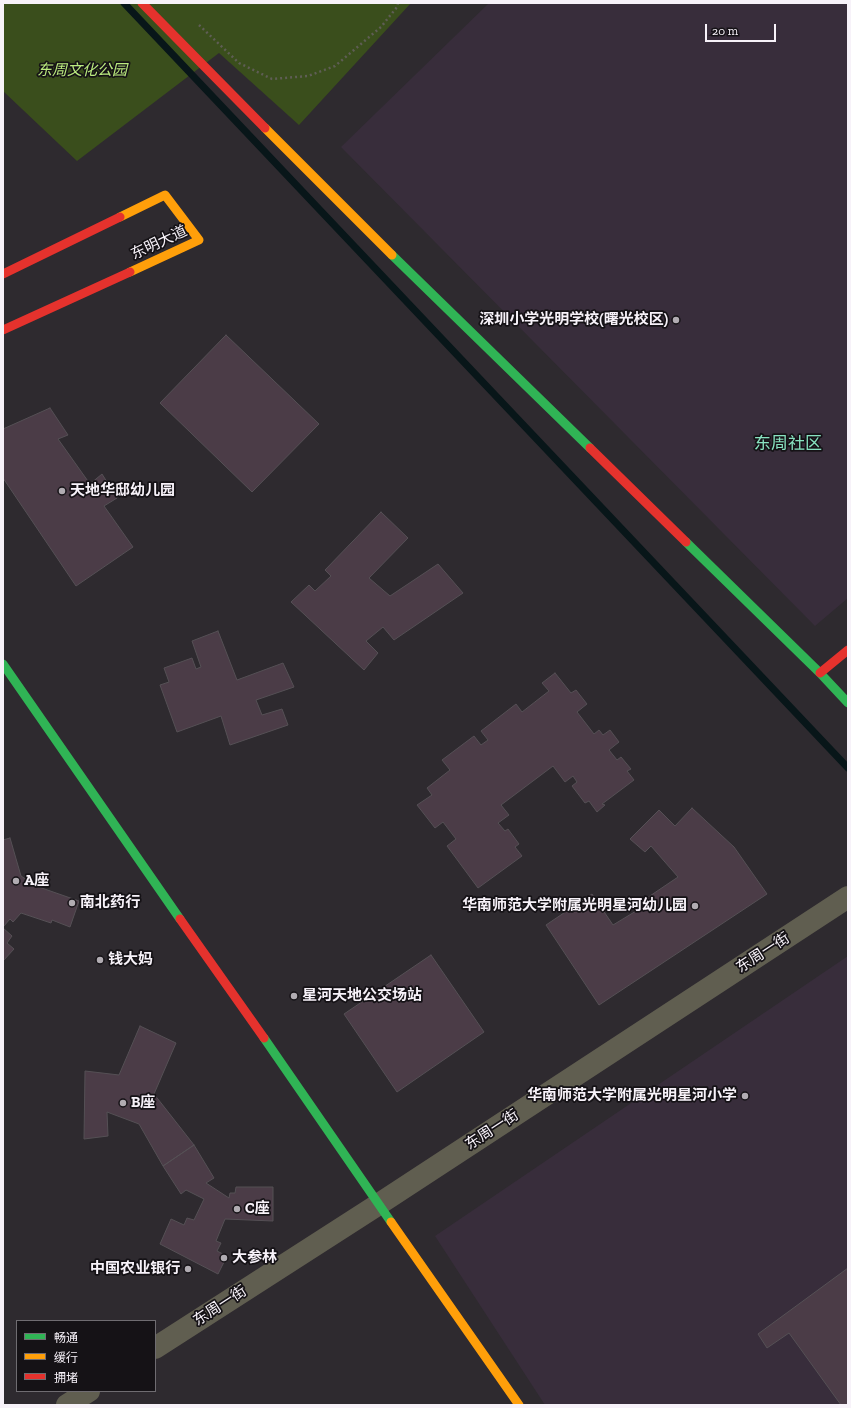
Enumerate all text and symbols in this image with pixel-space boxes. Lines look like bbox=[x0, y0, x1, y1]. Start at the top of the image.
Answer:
scale bar bbox=[707, 16, 778, 42]
text: 20 m bbox=[712, 24, 738, 38]
park label: 东周文化公园 bbox=[37, 62, 127, 80]
street label: 东明大道 bbox=[128, 222, 190, 264]
place label: 深圳小学光明学校(曙光校区) bbox=[479, 311, 668, 329]
marker: 深圳小学光明学校(曙光校区) bbox=[671, 315, 681, 325]
district label: 东周社区 bbox=[754, 434, 822, 454]
place label: 天地华邸幼儿园 bbox=[70, 482, 175, 500]
marker: 天地华邸幼儿园 bbox=[57, 486, 67, 496]
place label: A座 bbox=[24, 872, 49, 890]
marker: A座 bbox=[11, 876, 21, 886]
place label: 南北药行 bbox=[80, 894, 140, 912]
place label: 华南师范大学附属光明星河幼儿园 bbox=[462, 897, 687, 915]
marker: 南北药行 bbox=[67, 898, 77, 908]
marker: 华南师范大学附属光明星河幼儿园 bbox=[690, 901, 700, 911]
street label: 东周一街 bbox=[733, 929, 793, 977]
place label: 钱大妈 bbox=[108, 951, 153, 969]
marker: 钱大妈 bbox=[95, 955, 105, 965]
place label: 星河天地公交场站 bbox=[302, 987, 422, 1005]
marker: 星河天地公交场站 bbox=[289, 991, 299, 1001]
place label: 华南师范大学附属光明星河小学 bbox=[527, 1087, 737, 1105]
marker: 华南师范大学附属光明星河小学 bbox=[740, 1091, 750, 1101]
place label: B座 bbox=[131, 1094, 155, 1112]
marker: B座 bbox=[118, 1098, 128, 1108]
street label: 东周一街 bbox=[462, 1106, 522, 1154]
place label: C座 bbox=[245, 1200, 270, 1218]
marker: C座 bbox=[232, 1204, 242, 1214]
place label: 大参林 bbox=[232, 1249, 277, 1267]
marker: 大参林 bbox=[219, 1253, 229, 1263]
place label: 中国农业银行 bbox=[90, 1260, 180, 1278]
marker: 中国农业银行 bbox=[183, 1264, 193, 1274]
street label: 东周一街 bbox=[190, 1282, 250, 1330]
legend bbox=[16, 1320, 156, 1392]
text: 畅通 bbox=[54, 1331, 78, 1345]
text: 缓行 bbox=[54, 1351, 78, 1365]
text: 拥堵 bbox=[54, 1371, 78, 1385]

